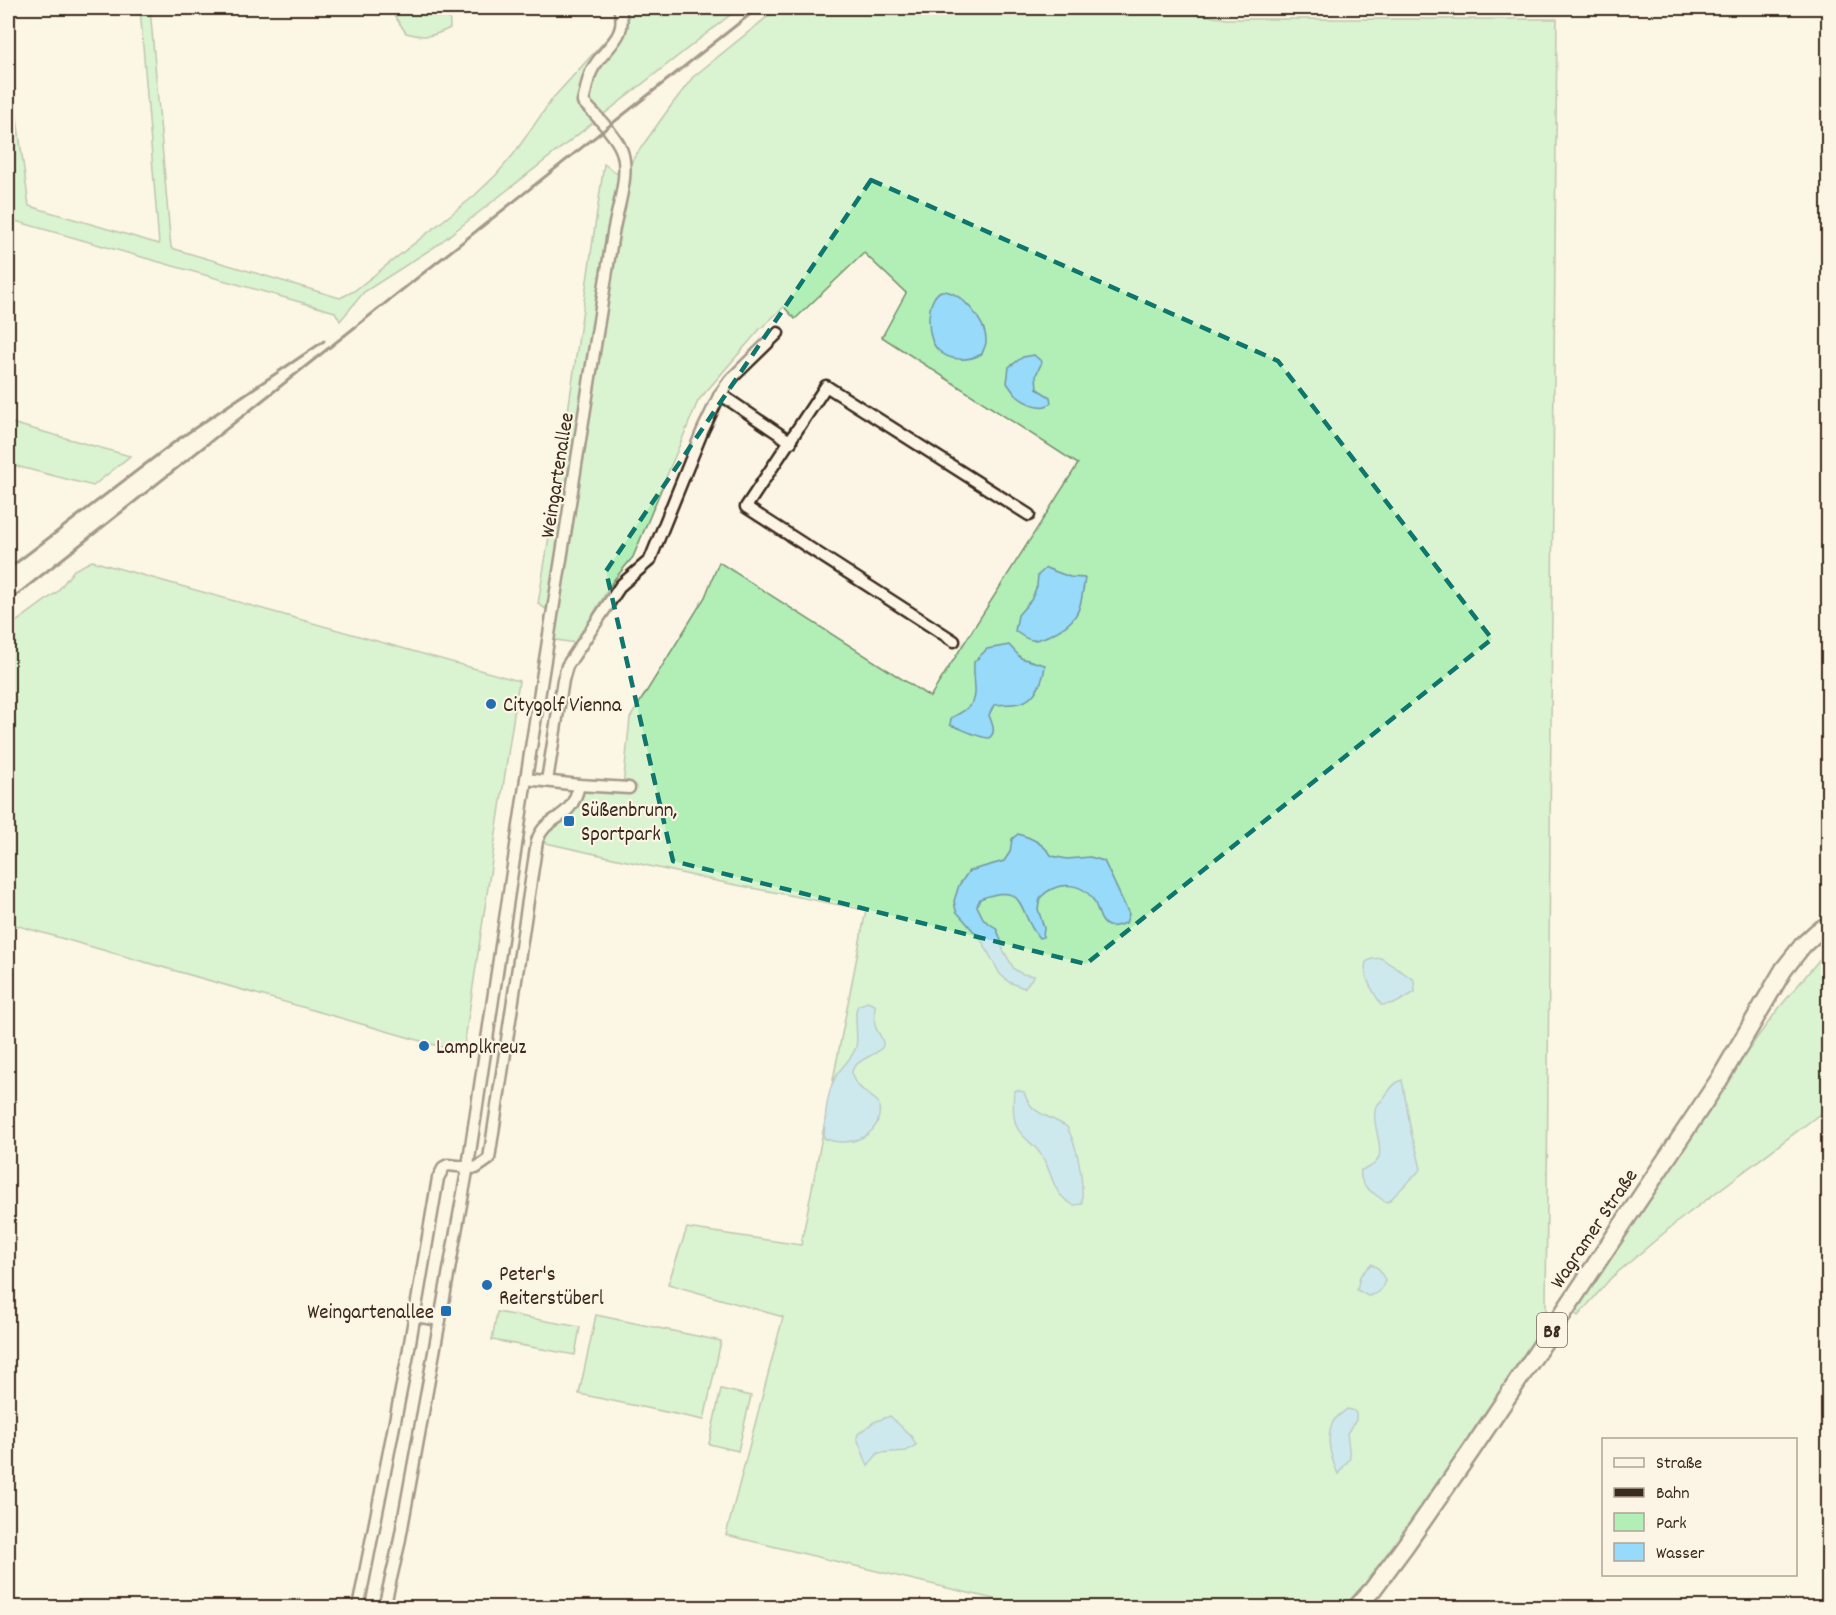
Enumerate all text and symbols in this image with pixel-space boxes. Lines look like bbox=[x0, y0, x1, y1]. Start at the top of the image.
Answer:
street label: Weingartenallee bbox=[534, 411, 584, 540]
place label: Citygolf Vienna bbox=[503, 692, 623, 722]
marker: Citygolf Vienna bbox=[484, 697, 498, 711]
place label: Süßenbrunn, Sportpark bbox=[581, 797, 678, 851]
marker: Süßenbrunn, Sportpark bbox=[562, 814, 576, 828]
place label: Lamplkreuz bbox=[436, 1034, 526, 1064]
marker: Lamplkreuz bbox=[417, 1039, 431, 1053]
street label: Wagramer Straße bbox=[1544, 1164, 1647, 1296]
place label: Peter's Reiterstüberl bbox=[499, 1261, 604, 1315]
marker: Peter's Reiterstüberl bbox=[480, 1278, 494, 1292]
place label: Weingartenallee bbox=[307, 1299, 434, 1329]
marker: Weingartenallee bbox=[439, 1304, 453, 1318]
road number: B8 bbox=[1537, 1313, 1567, 1347]
legend bbox=[1602, 1438, 1797, 1576]
text: Straße bbox=[1656, 1452, 1702, 1477]
text: Bahn bbox=[1656, 1482, 1690, 1507]
text: Park bbox=[1656, 1512, 1687, 1537]
text: Wasser bbox=[1656, 1542, 1705, 1567]

